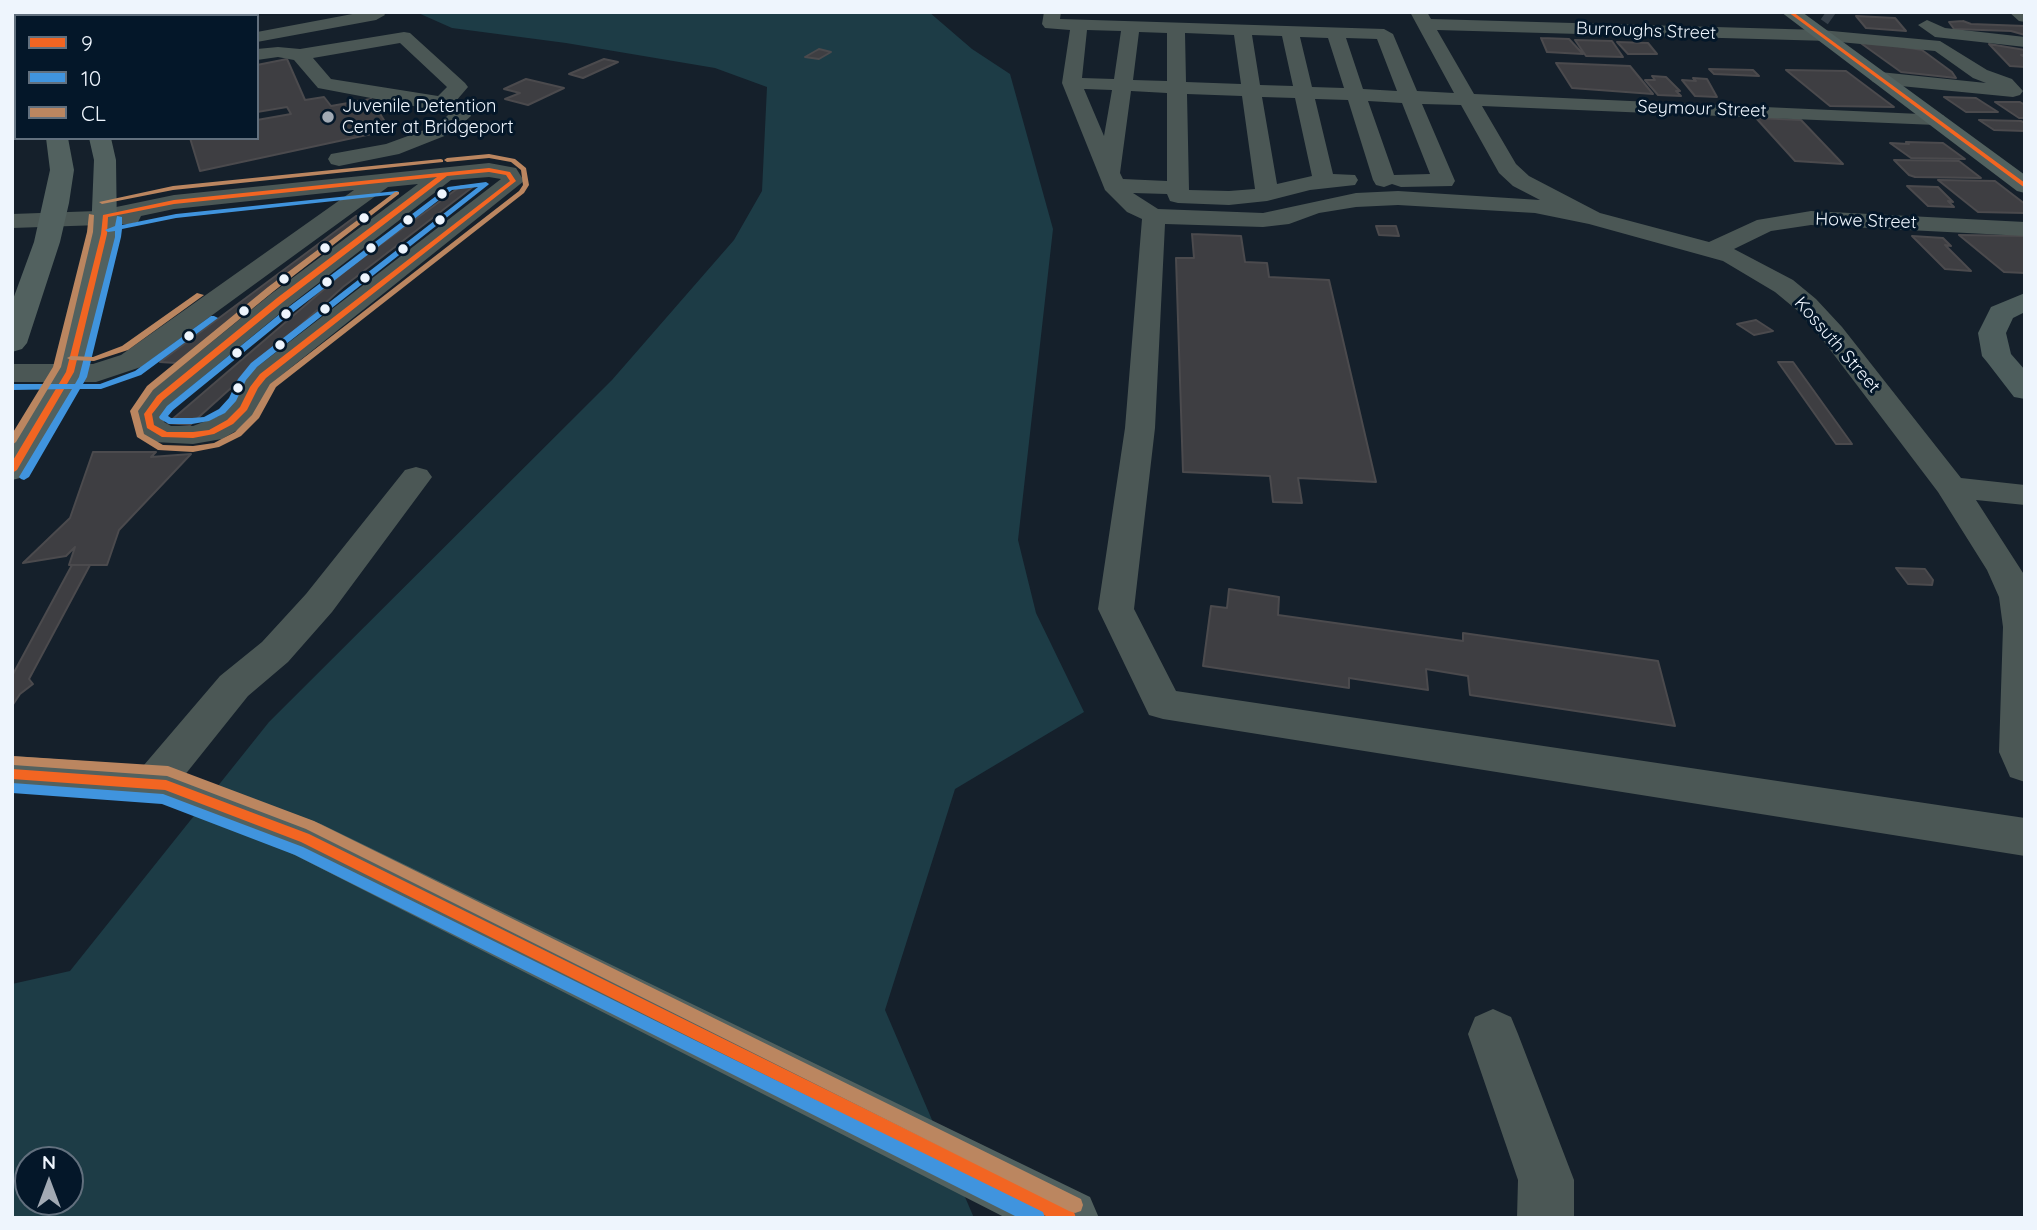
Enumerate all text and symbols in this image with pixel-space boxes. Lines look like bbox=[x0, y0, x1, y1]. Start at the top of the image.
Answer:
legend bbox=[14, 14, 259, 140]
street label: Burroughs Street bbox=[1575, 18, 1717, 44]
text: 9 bbox=[81, 30, 93, 56]
text: 10 bbox=[81, 65, 101, 91]
place label: Juvenile Detention Center at Bridgeport bbox=[342, 96, 514, 138]
street label: Seymour Street bbox=[1637, 96, 1767, 122]
text: CL bbox=[81, 100, 106, 126]
marker: Juvenile Detention Center at Bridgeport bbox=[320, 109, 336, 125]
unlabelled marker bbox=[435, 187, 449, 201]
street label: Howe Street bbox=[1815, 208, 1917, 234]
unlabelled marker bbox=[357, 211, 371, 225]
unlabelled marker bbox=[401, 213, 415, 227]
unlabelled marker bbox=[433, 213, 447, 227]
unlabelled marker bbox=[318, 241, 332, 255]
unlabelled marker bbox=[364, 241, 378, 255]
unlabelled marker bbox=[396, 242, 410, 256]
unlabelled marker bbox=[358, 271, 372, 285]
unlabelled marker bbox=[277, 272, 291, 286]
unlabelled marker bbox=[320, 275, 334, 289]
street label: Kossuth Street bbox=[1789, 293, 1885, 397]
unlabelled marker bbox=[318, 302, 332, 316]
unlabelled marker bbox=[237, 304, 251, 318]
unlabelled marker bbox=[279, 307, 293, 321]
unlabelled marker bbox=[182, 329, 196, 343]
unlabelled marker bbox=[273, 338, 287, 352]
unlabelled marker bbox=[230, 346, 244, 360]
unlabelled marker bbox=[231, 381, 245, 395]
north arrow bbox=[14, 1146, 84, 1216]
text: N bbox=[42, 1150, 56, 1174]

